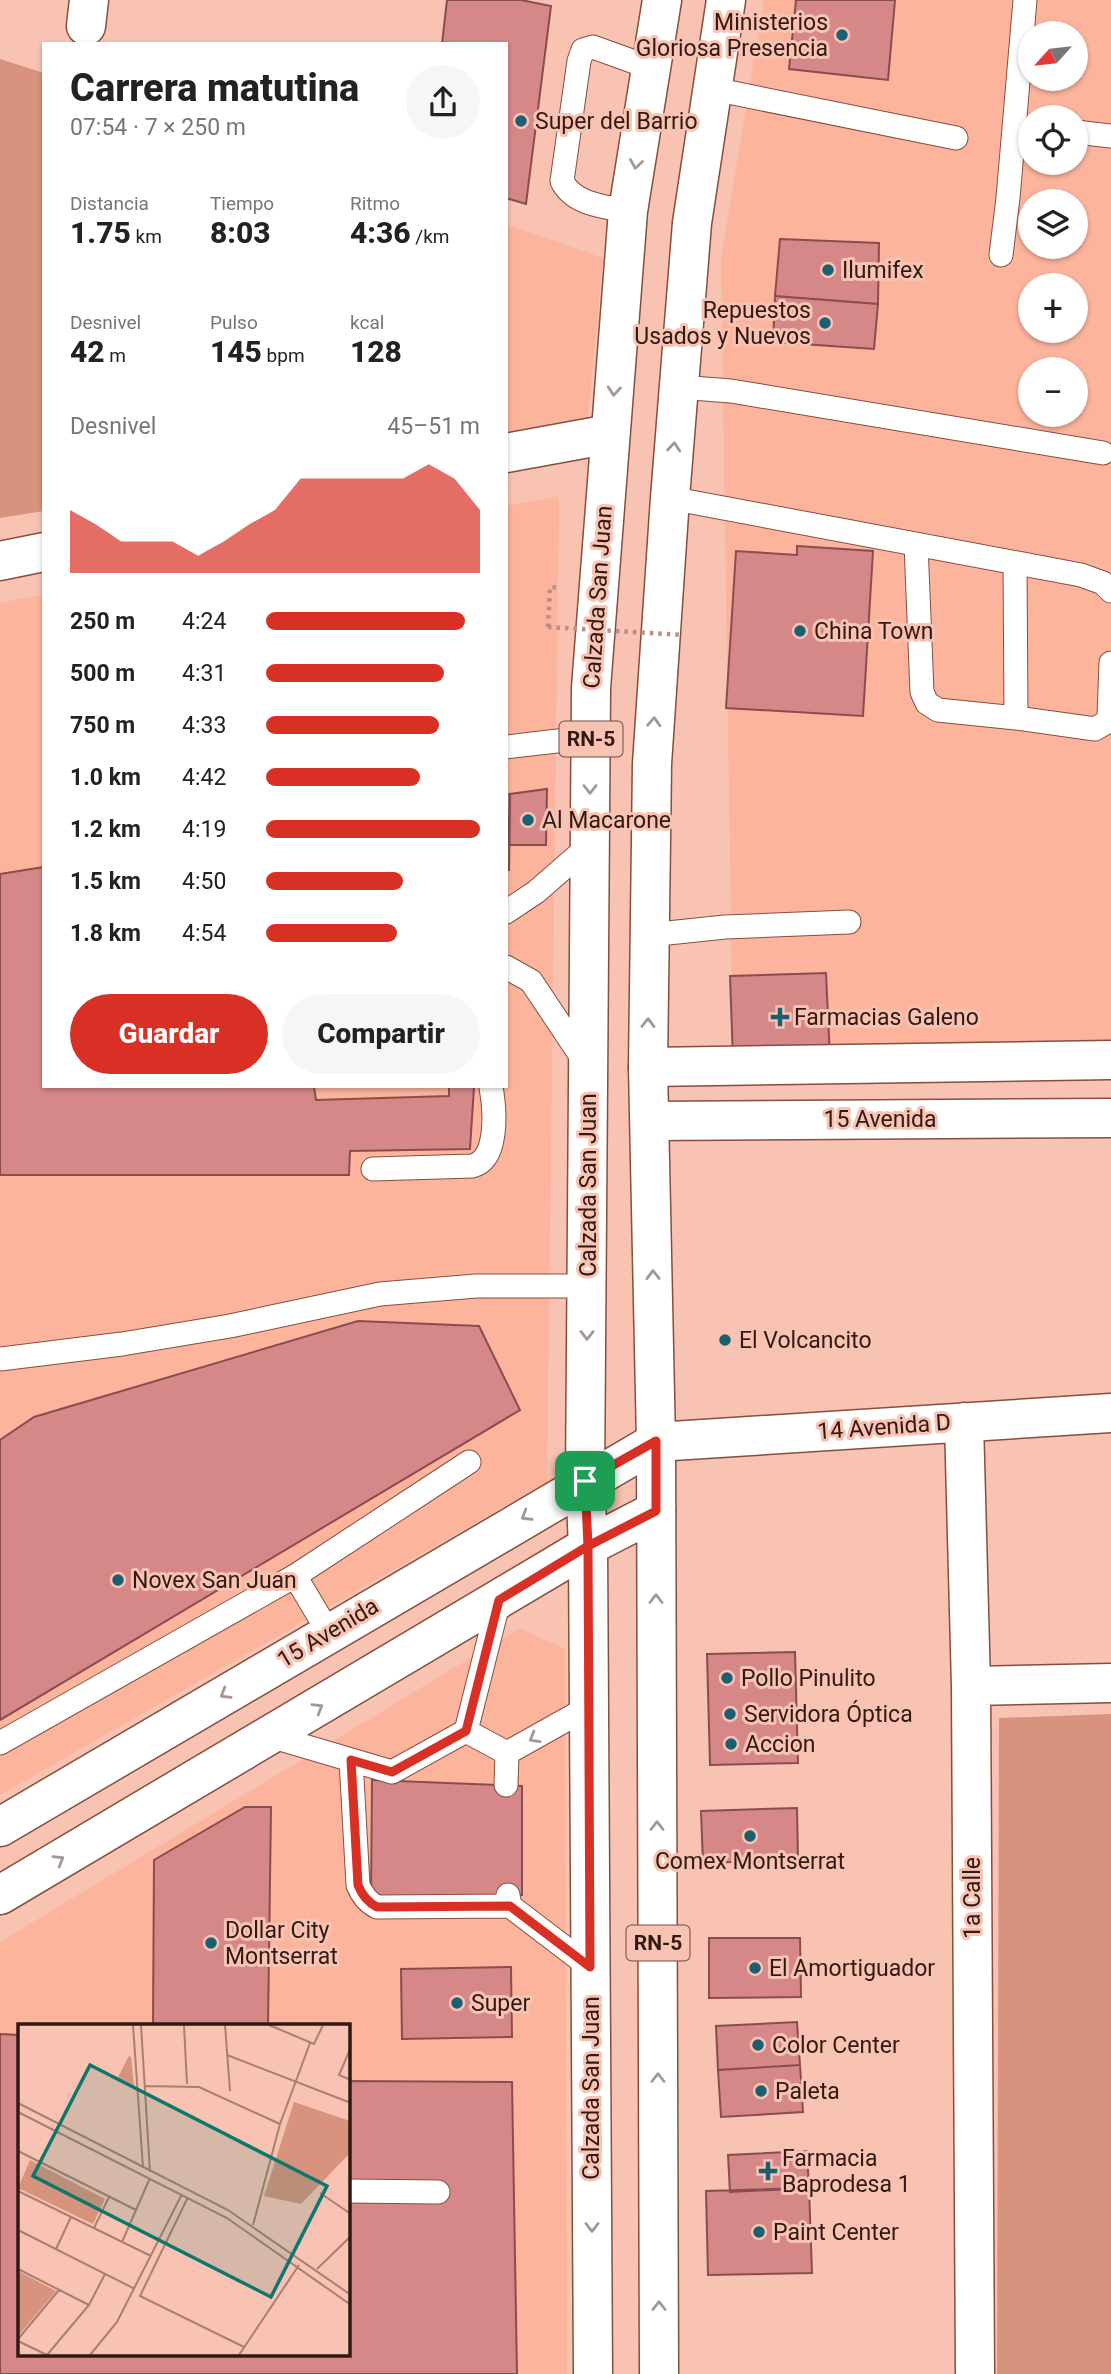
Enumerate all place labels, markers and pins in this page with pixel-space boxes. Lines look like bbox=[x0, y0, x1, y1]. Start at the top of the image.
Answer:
place label: Ministerios Gloriosa Presencia bbox=[636, 9, 828, 62]
marker: Ministerios Gloriosa Presencia bbox=[834, 27, 850, 43]
place label: Super del Barrio bbox=[535, 108, 698, 135]
marker: Super del Barrio bbox=[513, 113, 529, 129]
place label: Ilumifex bbox=[842, 257, 924, 284]
marker: Ilumifex bbox=[820, 262, 836, 278]
place label: Repuestos Usados y Nuevos bbox=[634, 297, 811, 350]
marker: Repuestos Usados y Nuevos bbox=[817, 315, 833, 331]
place label: China Town bbox=[814, 618, 933, 645]
marker: China Town bbox=[792, 623, 808, 639]
place label: Al Macarone bbox=[542, 807, 671, 834]
marker: Al Macarone bbox=[520, 812, 536, 828]
place label: Farmacias Galeno bbox=[794, 1004, 979, 1031]
marker: Farmacias Galeno bbox=[772, 1009, 788, 1025]
place label: El Volcancito bbox=[739, 1327, 872, 1354]
marker: El Volcancito bbox=[717, 1332, 733, 1348]
pin bbox=[555, 1451, 615, 1511]
place label: Novex San Juan bbox=[132, 1567, 297, 1594]
marker: Novex San Juan bbox=[110, 1572, 126, 1588]
place label: Pollo Pinulito bbox=[741, 1665, 876, 1692]
marker: Pollo Pinulito bbox=[719, 1670, 735, 1686]
place label: Servidora Óptica bbox=[744, 1700, 913, 1728]
marker: Servidora Óptica bbox=[722, 1706, 738, 1722]
place label: Accion bbox=[745, 1731, 816, 1758]
marker: Accion bbox=[723, 1736, 739, 1752]
marker: Comex Montserrat bbox=[742, 1828, 758, 1844]
place label: Comex Montserrat bbox=[655, 1848, 845, 1875]
place label: Dollar City Montserrat bbox=[225, 1917, 338, 1970]
marker: Dollar City Montserrat bbox=[203, 1935, 219, 1951]
place label: El Amortiguador bbox=[769, 1955, 935, 1982]
marker: El Amortiguador bbox=[747, 1960, 763, 1976]
place label: Super bbox=[471, 1990, 530, 2017]
marker: Super bbox=[449, 1995, 465, 2011]
place label: Color Center bbox=[772, 2032, 900, 2059]
marker: Color Center bbox=[750, 2037, 766, 2053]
place label: Paleta bbox=[775, 2078, 840, 2105]
marker: Paleta bbox=[753, 2083, 769, 2099]
place label: Farmacia Baprodesa 1 bbox=[782, 2145, 911, 2198]
marker: Farmacia Baprodesa 1 bbox=[760, 2163, 776, 2179]
place label: Paint Center bbox=[773, 2219, 899, 2246]
marker: Paint Center bbox=[751, 2224, 767, 2240]

